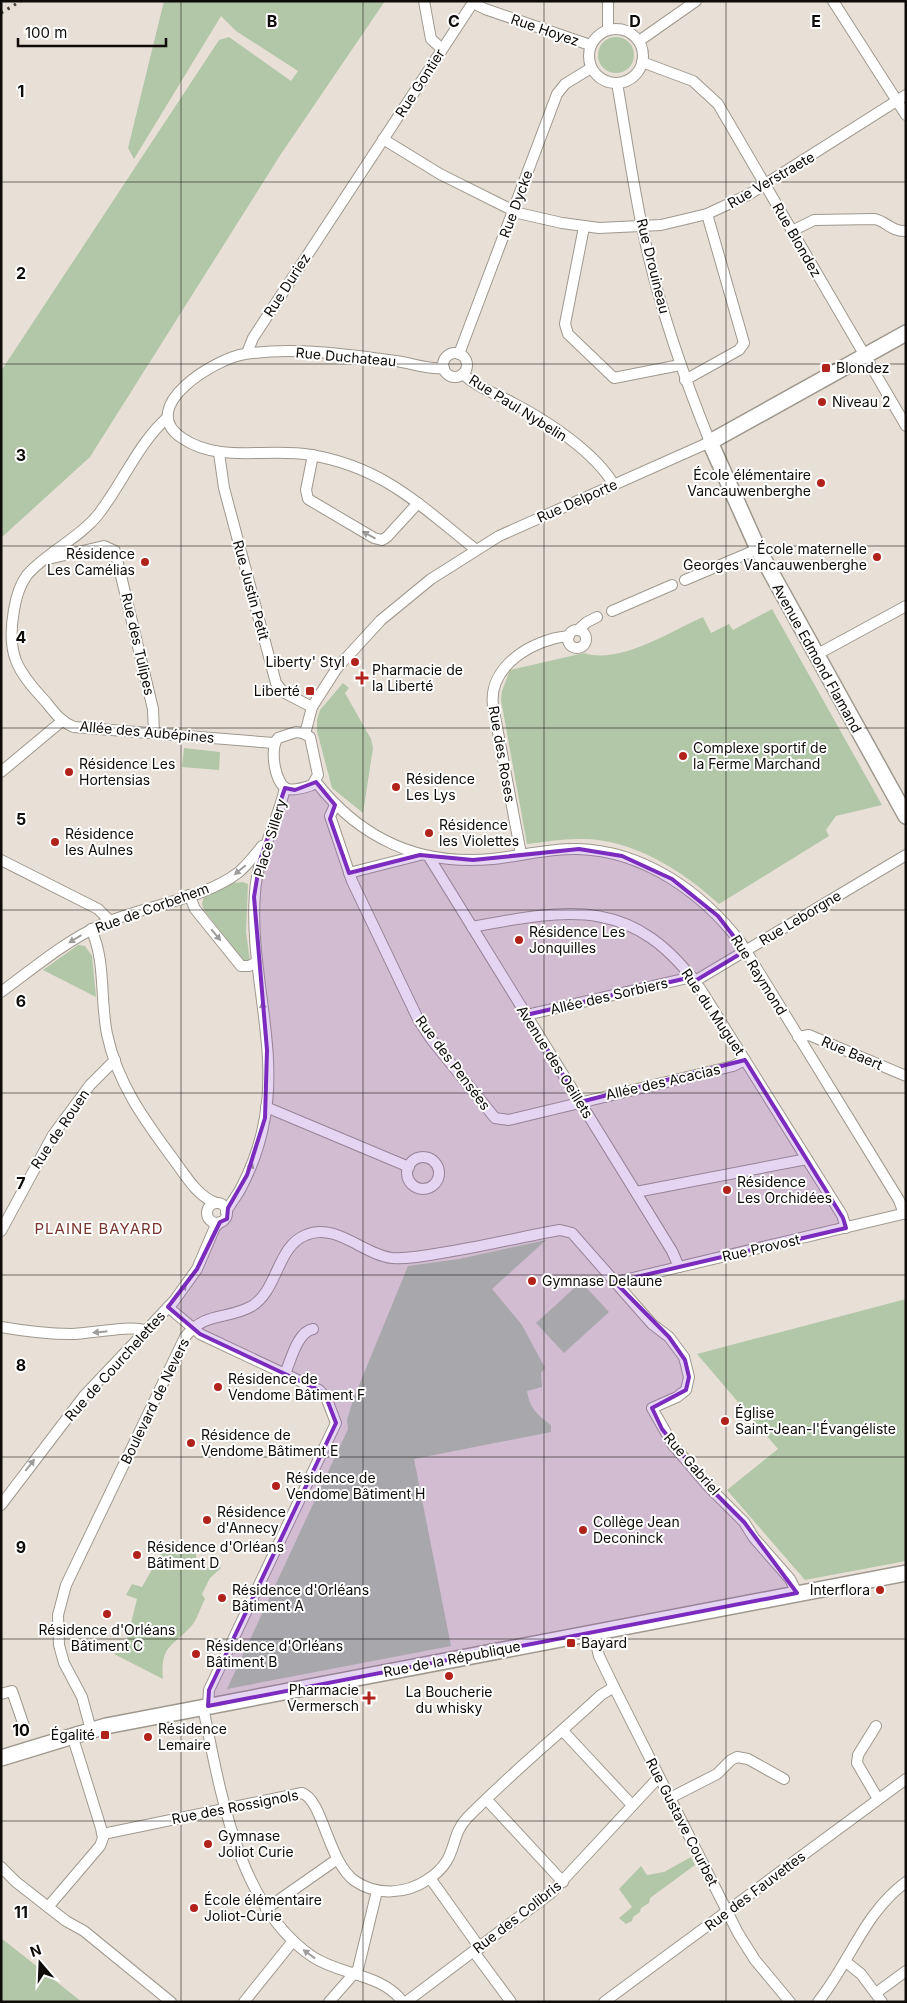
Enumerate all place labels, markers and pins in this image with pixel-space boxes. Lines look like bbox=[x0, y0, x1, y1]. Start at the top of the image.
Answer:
place label: Blondez bbox=[836, 359, 889, 376]
marker: Blondez bbox=[820, 362, 832, 374]
place label: Niveau 2 bbox=[832, 393, 890, 410]
marker: Niveau 2 bbox=[816, 396, 828, 408]
place label: École élémentaire Vancauwenberghe bbox=[687, 466, 811, 499]
marker: École élémentaire Vancauwenberghe bbox=[815, 477, 827, 489]
place label: École maternelle Georges Vancauwenberghe bbox=[683, 540, 867, 573]
place label: Résidence Les Camélias bbox=[47, 545, 135, 578]
marker: École maternelle Georges Vancauwenberghe bbox=[871, 551, 883, 563]
marker: Résidence Les Camélias bbox=[139, 556, 151, 568]
place label: Liberty' Styl bbox=[265, 653, 345, 670]
marker: Liberty' Styl bbox=[349, 656, 361, 668]
place label: Pharmacie de la Liberté bbox=[372, 661, 463, 694]
marker: Pharmacie de la Liberté bbox=[356, 672, 368, 684]
place label: Liberté bbox=[254, 682, 300, 699]
marker: Liberté bbox=[304, 685, 316, 697]
place label: Complexe sportif de la Ferme Marchand bbox=[693, 739, 827, 772]
marker: Complexe sportif de la Ferme Marchand bbox=[677, 750, 689, 762]
place label: Résidence Les Hortensias bbox=[79, 755, 175, 788]
marker: Résidence Les Hortensias bbox=[63, 766, 75, 778]
place label: Résidence Les Lys bbox=[406, 770, 475, 803]
marker: Résidence Les Lys bbox=[390, 781, 402, 793]
place label: Résidence les Violettes bbox=[439, 816, 519, 849]
place label: Résidence les Aulnes bbox=[65, 825, 134, 858]
marker: Résidence les Violettes bbox=[423, 827, 435, 839]
marker: Résidence les Aulnes bbox=[49, 836, 61, 848]
place label: Résidence Les Jonquilles bbox=[529, 923, 625, 956]
marker: Résidence Les Jonquilles bbox=[513, 934, 525, 946]
place label: Résidence Les Orchidées bbox=[737, 1173, 832, 1206]
marker: Résidence Les Orchidées bbox=[721, 1184, 733, 1196]
place label: Gymnase Delaune bbox=[542, 1272, 662, 1289]
marker: Gymnase Delaune bbox=[526, 1275, 538, 1287]
place label: Résidence de Vendome Bâtiment F bbox=[228, 1370, 365, 1403]
marker: Résidence de Vendome Bâtiment F bbox=[212, 1381, 224, 1393]
place label: Église Saint-Jean-l'Évangéliste bbox=[735, 1404, 896, 1437]
marker: Église Saint-Jean-l'Évangéliste bbox=[719, 1415, 731, 1427]
place label: Résidence de Vendome Bâtiment E bbox=[201, 1426, 338, 1459]
marker: Résidence de Vendome Bâtiment E bbox=[185, 1437, 197, 1449]
place label: Résidence de Vendome Bâtiment H bbox=[286, 1469, 425, 1502]
marker: Résidence de Vendome Bâtiment H bbox=[270, 1480, 282, 1492]
place label: Résidence d'Annecy bbox=[217, 1503, 286, 1536]
place label: Collège Jean Deconinck bbox=[593, 1513, 680, 1546]
marker: Résidence d'Annecy bbox=[201, 1514, 213, 1526]
marker: Collège Jean Deconinck bbox=[577, 1524, 589, 1536]
place label: Résidence d'Orléans Bâtiment D bbox=[147, 1538, 284, 1571]
marker: Résidence d'Orléans Bâtiment D bbox=[131, 1549, 143, 1561]
place label: Résidence d'Orléans Bâtiment A bbox=[232, 1581, 369, 1614]
place label: Interflora bbox=[810, 1581, 870, 1598]
marker: Interflora bbox=[874, 1584, 886, 1596]
marker: Résidence d'Orléans Bâtiment A bbox=[216, 1592, 228, 1604]
marker: Résidence d'Orléans Bâtiment C bbox=[101, 1608, 113, 1620]
place label: Résidence d'Orléans Bâtiment C bbox=[38, 1621, 176, 1654]
place label: Bayard bbox=[581, 1634, 627, 1651]
place label: Résidence d'Orléans Bâtiment B bbox=[206, 1637, 343, 1670]
marker: Bayard bbox=[565, 1637, 577, 1649]
marker: Résidence d'Orléans Bâtiment B bbox=[190, 1648, 202, 1660]
marker: La Boucherie du whisky bbox=[443, 1670, 455, 1682]
place label: Pharmacie Vermersch bbox=[287, 1681, 359, 1714]
place label: La Boucherie du whisky bbox=[405, 1683, 493, 1716]
marker: Pharmacie Vermersch bbox=[363, 1692, 375, 1704]
place label: Résidence Lemaire bbox=[158, 1720, 227, 1753]
place label: Égalité bbox=[51, 1726, 95, 1743]
marker: Égalité bbox=[99, 1729, 111, 1741]
marker: Résidence Lemaire bbox=[142, 1731, 154, 1743]
place label: Gymnase Joliot Curie bbox=[218, 1827, 294, 1860]
marker: Gymnase Joliot Curie bbox=[202, 1838, 214, 1850]
place label: École élémentaire Joliot-Curie bbox=[204, 1891, 322, 1924]
marker: École élémentaire Joliot-Curie bbox=[188, 1902, 200, 1914]

